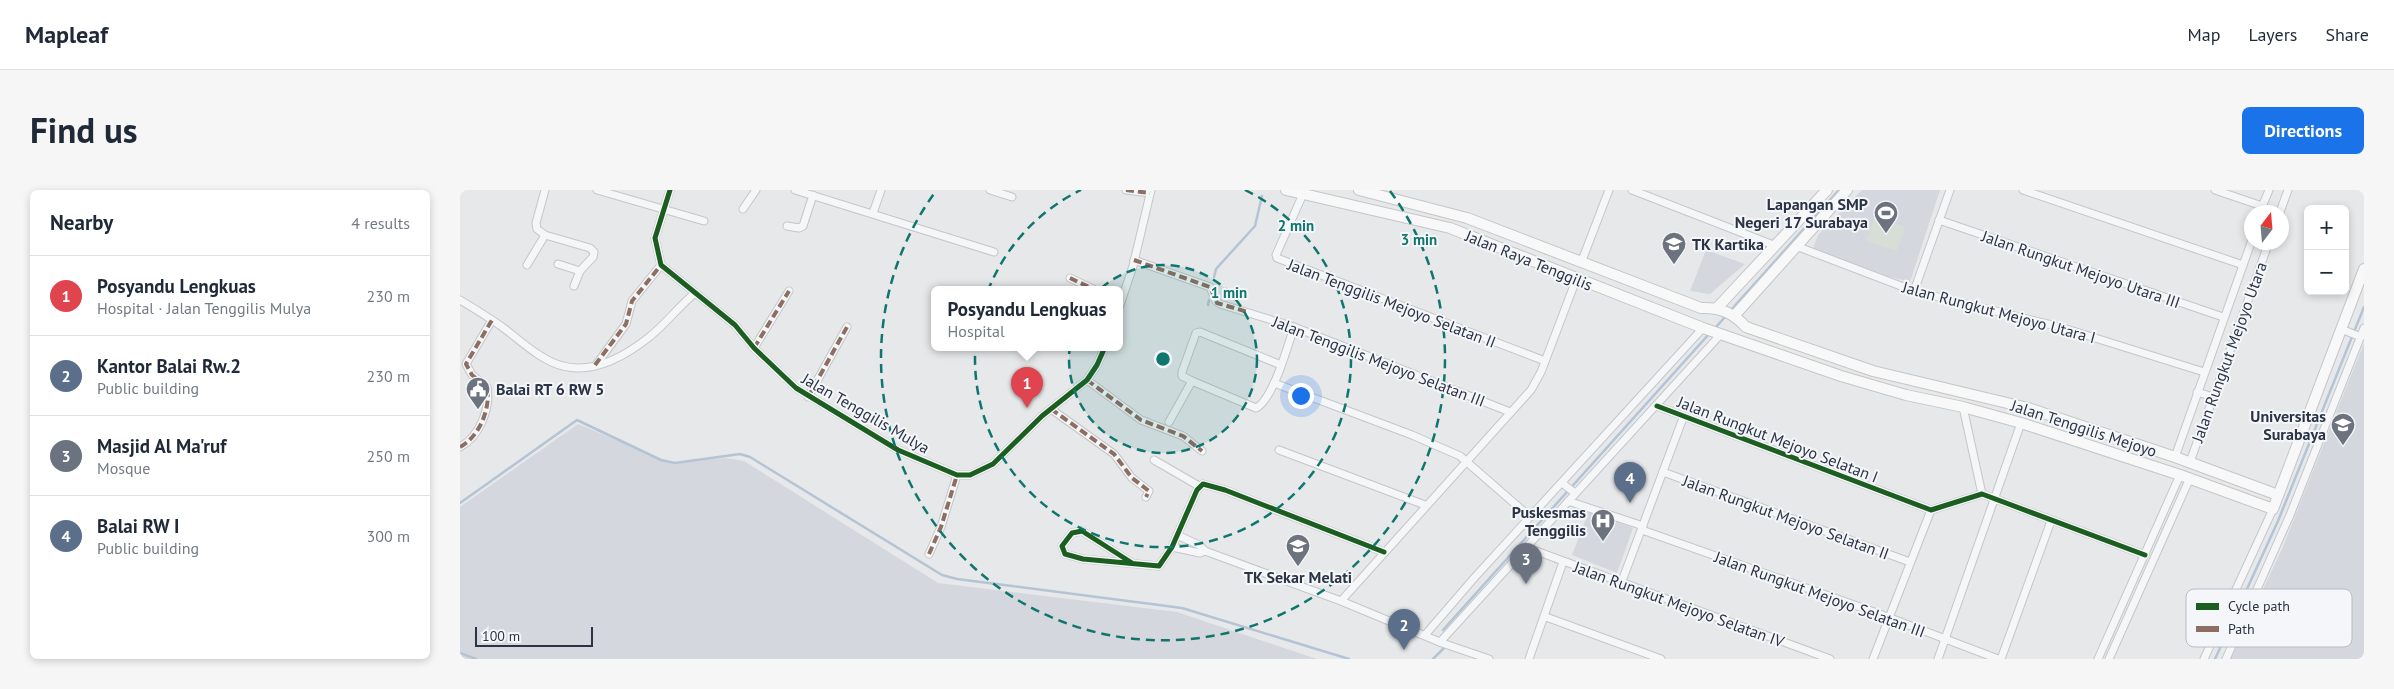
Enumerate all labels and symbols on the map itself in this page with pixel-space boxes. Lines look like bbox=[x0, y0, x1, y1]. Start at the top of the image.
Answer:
place label: Lapangan SMP Negeri 17 Surabaya bbox=[1735, 194, 1868, 232]
sports icon: Lapangan SMP Negeri 17 Surabaya bbox=[1873, 200, 1899, 234]
north arrow bbox=[2244, 205, 2289, 250]
text: 2 min bbox=[1278, 216, 1314, 235]
street label: Jalan Raya Tenggilis bbox=[1461, 225, 1596, 295]
street label: Jalan Rungkut Mejoyo Utara III bbox=[1979, 226, 2183, 312]
text: 3 min bbox=[1401, 230, 1437, 249]
school or university icon: TK Kartika bbox=[1661, 231, 1687, 265]
place label: TK Kartika bbox=[1692, 234, 1764, 254]
street label: Jalan Tenggilis Mejoyo Selatan II bbox=[1284, 254, 1499, 352]
street label: Jalan Rungkut Mejoyo Utara bbox=[2187, 259, 2271, 446]
street label: Jalan Rungkut Mejoyo Utara I bbox=[1900, 277, 2098, 347]
text: 1 min bbox=[1211, 283, 1247, 302]
street label: Jalan Tenggilis Mejoyo Selatan III bbox=[1269, 311, 1488, 411]
centre of rings bbox=[1154, 350, 1172, 368]
pin: 1 bbox=[1011, 367, 1043, 408]
street label: Jalan Tenggilis Mulya bbox=[798, 368, 933, 458]
public building icon: Balai RT 6 RW 5 bbox=[465, 376, 491, 410]
place label: Balai RT 6 RW 5 bbox=[496, 379, 604, 399]
your location bbox=[1288, 383, 1314, 409]
street label: Jalan Rungkut Mejoyo Selatan I bbox=[1674, 391, 1881, 487]
street label: Jalan Tenggilis Mejoyo bbox=[2008, 395, 2159, 461]
place label: Universitas Surabaya bbox=[2250, 406, 2326, 444]
school or university icon: Universitas Surabaya bbox=[2330, 412, 2356, 446]
pin: 4 bbox=[1614, 462, 1646, 503]
street label: Jalan Rungkut Mejoyo Selatan II bbox=[1679, 470, 1892, 564]
place label: Puskesmas Tenggilis bbox=[1512, 502, 1586, 540]
hospital icon: Puskesmas Tenggilis bbox=[1590, 508, 1616, 542]
school or university icon: TK Sekar Melati bbox=[1285, 533, 1311, 567]
pin: 3 bbox=[1510, 543, 1542, 584]
street label: Jalan Rungkut Mejoyo Selatan III bbox=[1711, 546, 1928, 641]
street label: Jalan Rungkut Mejoyo Selatan IV bbox=[1570, 556, 1788, 652]
place label: TK Sekar Melati bbox=[1244, 567, 1352, 587]
legend bbox=[2186, 589, 2352, 647]
text: Cycle path bbox=[2228, 597, 2290, 615]
pin: 2 bbox=[1388, 609, 1420, 650]
text: Path bbox=[2228, 620, 2255, 638]
scale bar bbox=[475, 624, 592, 647]

